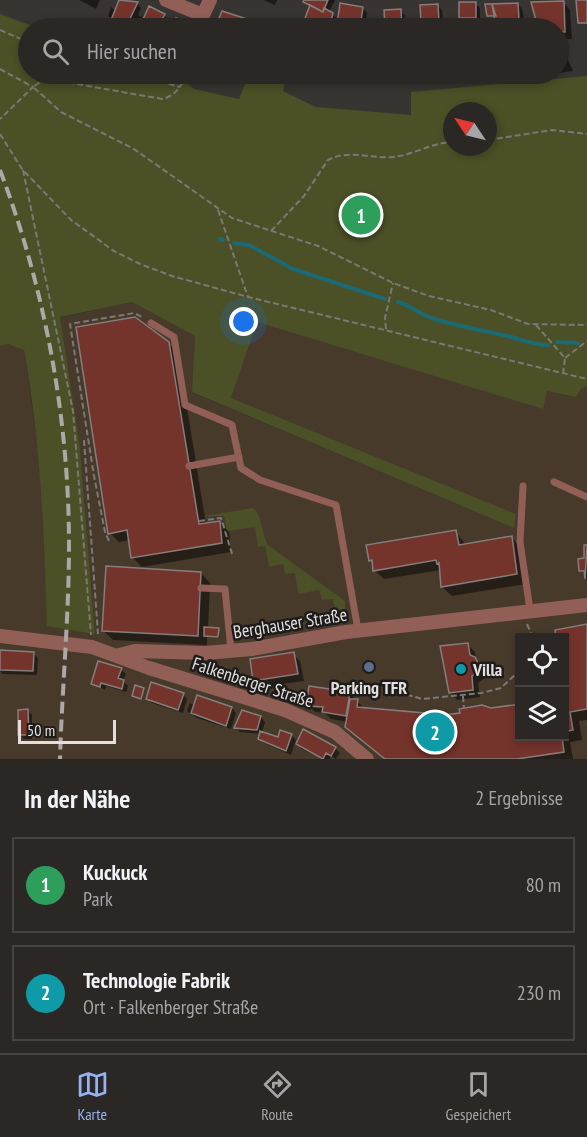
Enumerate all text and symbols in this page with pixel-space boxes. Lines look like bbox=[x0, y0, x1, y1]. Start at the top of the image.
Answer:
search box bbox=[18, 18, 569, 84]
icon: search bbox=[39, 35, 72, 68]
text: Hier suchen bbox=[87, 37, 177, 65]
north arrow bbox=[443, 102, 497, 156]
pin: 1 bbox=[342, 192, 380, 238]
your location bbox=[229, 307, 258, 336]
street label: Berghauser Straße bbox=[231, 603, 349, 643]
map controls bbox=[515, 633, 569, 741]
button: locate bbox=[515, 633, 569, 687]
street label: Falkenberger Straße bbox=[189, 652, 317, 712]
place label: Villa bbox=[472, 658, 502, 681]
marker: Parking TFR bbox=[362, 660, 376, 674]
marker: Villa bbox=[454, 662, 468, 676]
place label: Parking TFR bbox=[331, 676, 407, 699]
button: layers bbox=[515, 687, 569, 741]
pin: 2 bbox=[416, 710, 454, 754]
scale bar bbox=[18, 717, 116, 744]
text: 50 m bbox=[27, 720, 55, 740]
text: In der Nähe bbox=[24, 782, 130, 815]
text: 2 Ergebnisse bbox=[475, 785, 563, 811]
text: Kuckuck bbox=[83, 858, 147, 886]
text: 1 bbox=[41, 872, 50, 898]
text: 80 m bbox=[526, 872, 561, 898]
text: Park bbox=[83, 886, 113, 912]
text: Technologie Fabrik bbox=[83, 966, 230, 994]
text: 2 bbox=[41, 980, 50, 1006]
text: 230 m bbox=[517, 980, 561, 1006]
text: Ort · Falkenberger Straße bbox=[83, 994, 258, 1020]
tab: Karte bbox=[76, 1068, 109, 1124]
tab: Route bbox=[261, 1068, 294, 1124]
tab: Gespeichert bbox=[446, 1068, 511, 1124]

